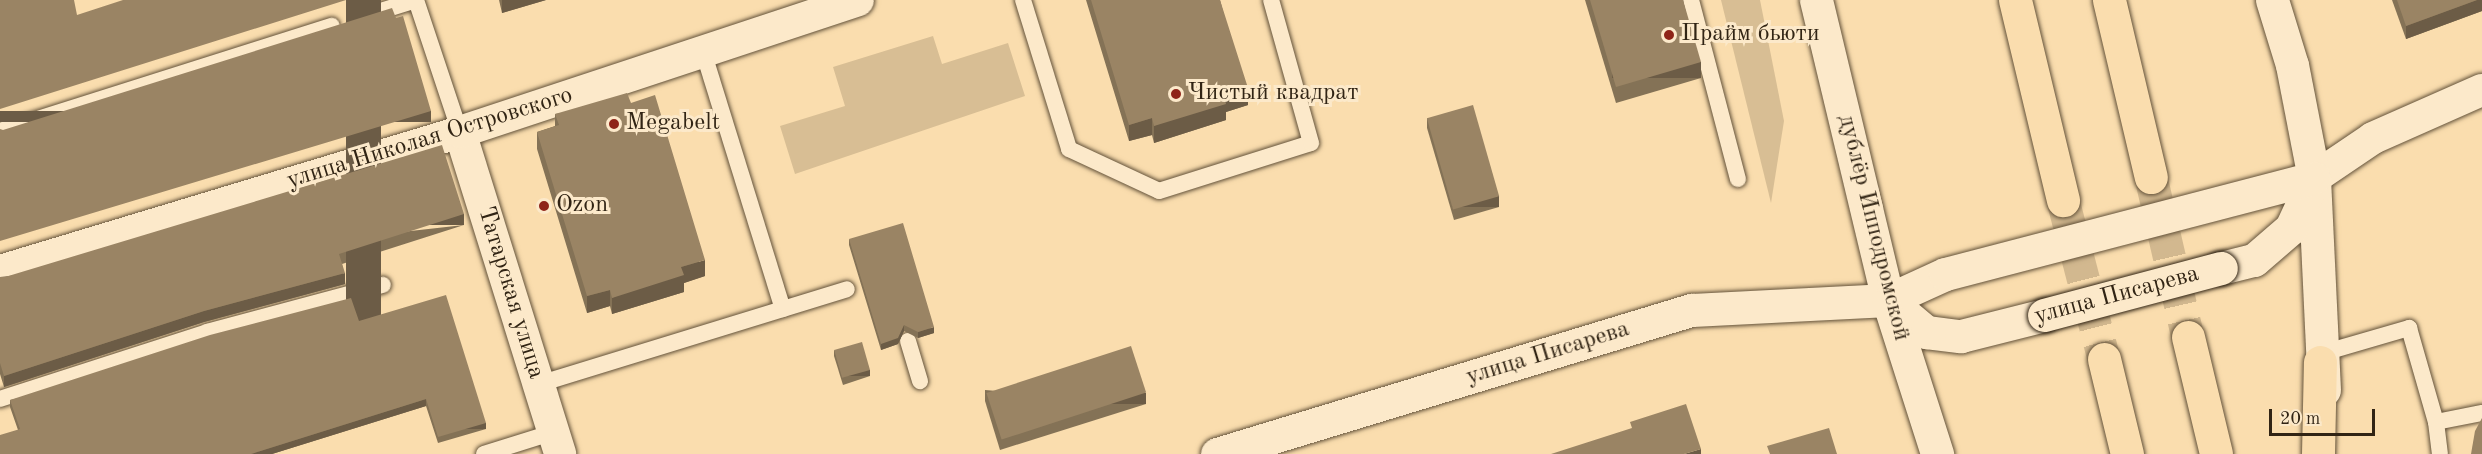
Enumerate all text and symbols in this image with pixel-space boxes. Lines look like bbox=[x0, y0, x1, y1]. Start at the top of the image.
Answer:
place label: Прайм бьюти bbox=[1681, 21, 1820, 49]
marker: Прайм бьюти bbox=[1662, 28, 1676, 42]
place label: Чистый квадрат bbox=[1188, 80, 1359, 108]
street label: улица Николая Островского bbox=[284, 82, 576, 196]
marker: Чистый квадрат bbox=[1169, 87, 1183, 101]
place label: Megabelt bbox=[626, 110, 720, 138]
street label: дублёр Ипподромской bbox=[1831, 112, 1915, 344]
marker: Megabelt bbox=[607, 117, 621, 131]
place label: Ozon bbox=[556, 192, 608, 220]
marker: Ozon bbox=[537, 199, 551, 213]
street label: Татарская улица bbox=[470, 204, 550, 382]
street label: улица Писарева bbox=[2032, 260, 2202, 332]
street label: улица Писарева bbox=[1463, 316, 1633, 392]
scale bar bbox=[2272, 397, 2378, 435]
text: 20 m bbox=[2280, 410, 2320, 428]

